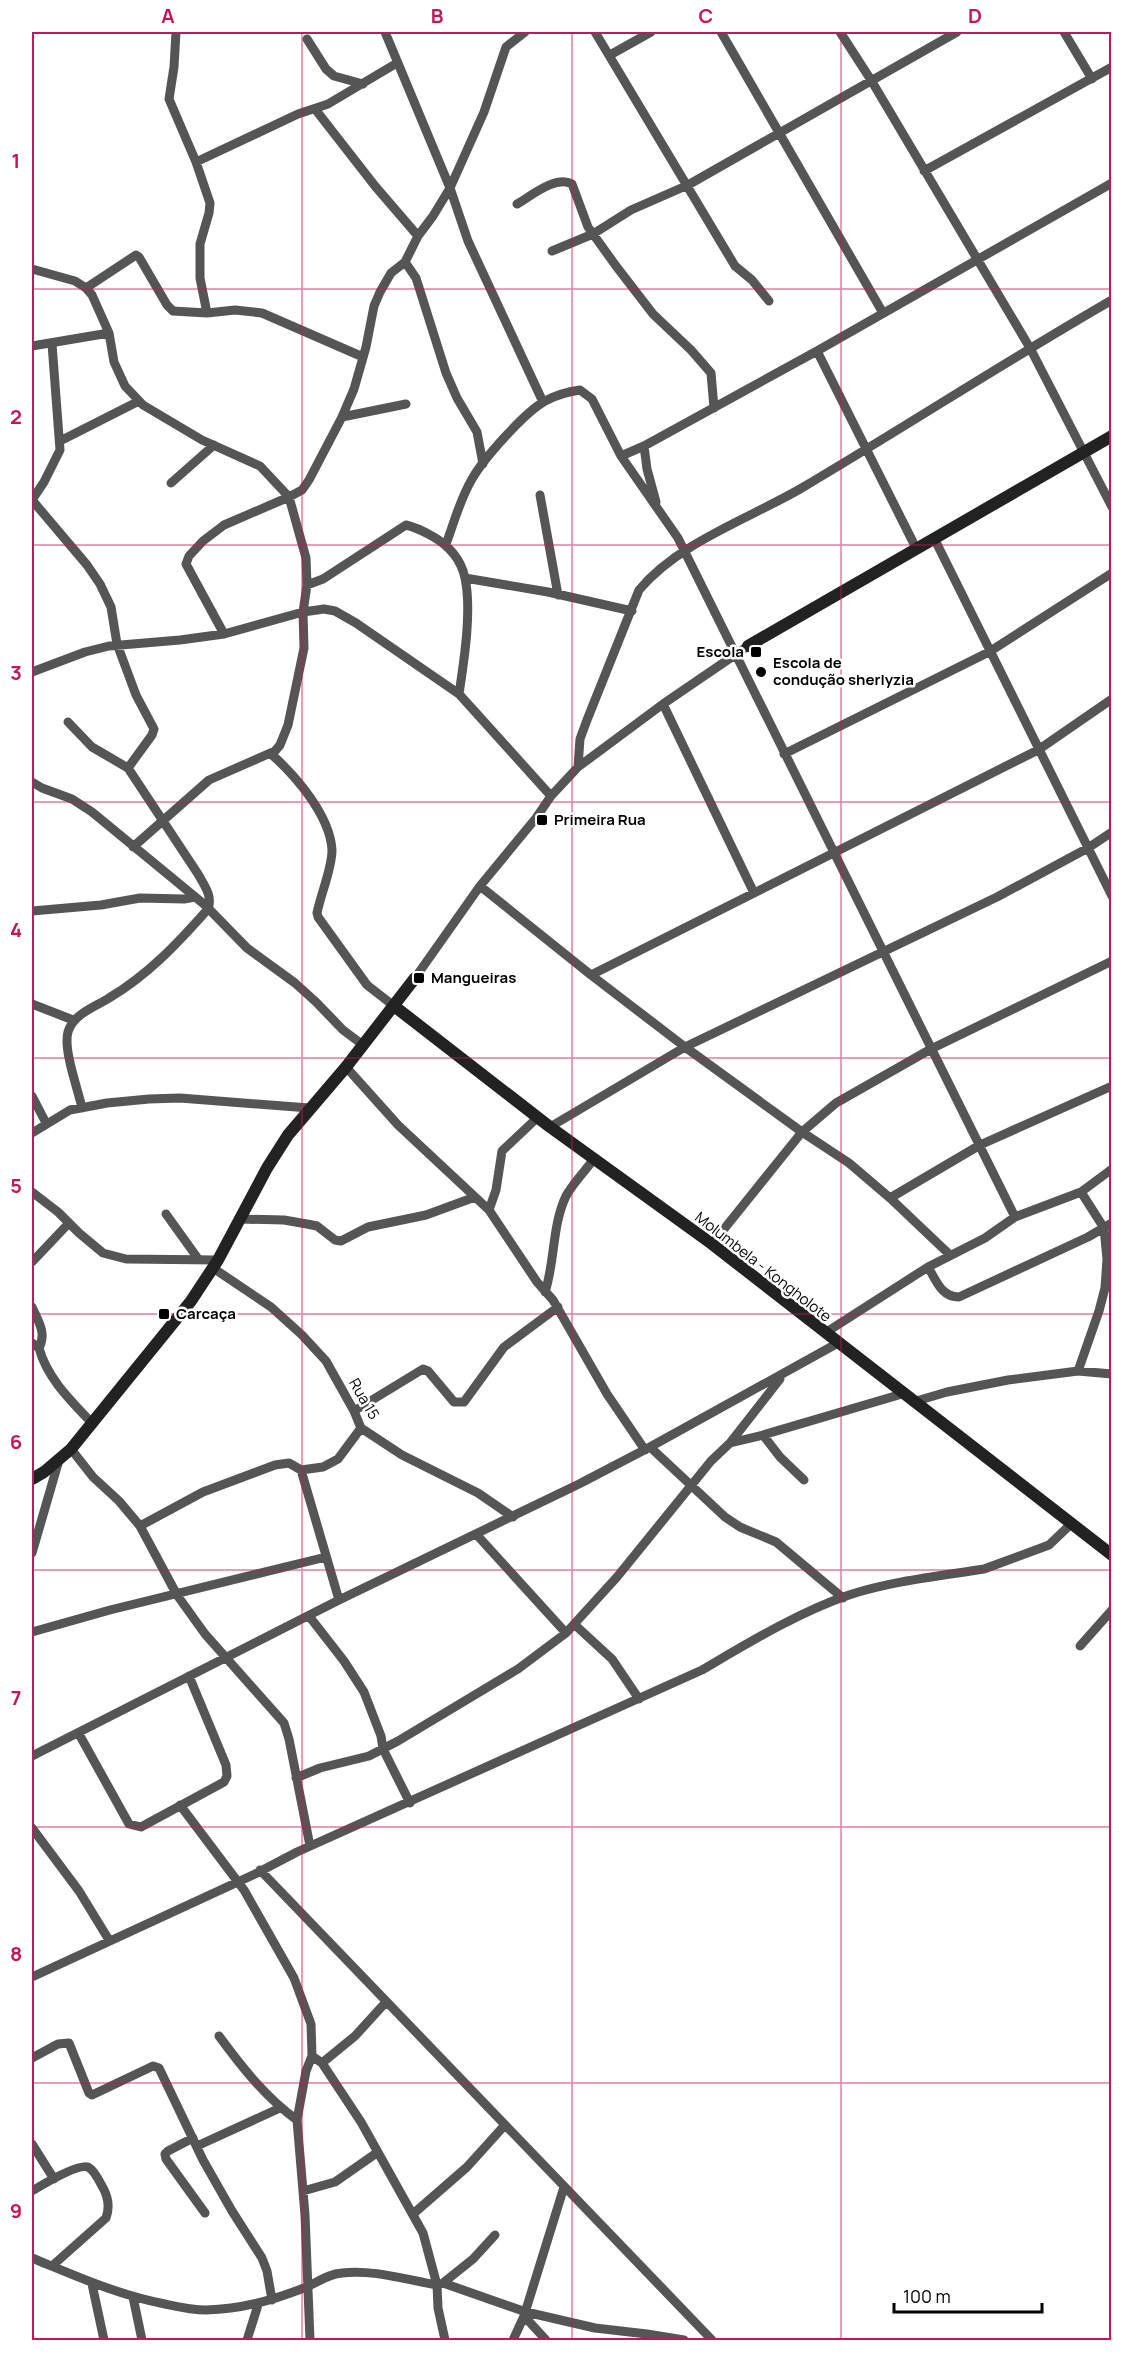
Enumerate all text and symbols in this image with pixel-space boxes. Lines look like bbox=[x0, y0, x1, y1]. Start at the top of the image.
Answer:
text: A bbox=[161, 2, 175, 29]
text: B bbox=[431, 2, 444, 29]
text: C bbox=[699, 2, 713, 29]
text: D bbox=[968, 2, 982, 29]
text: 1 bbox=[12, 147, 20, 174]
text: 2 bbox=[10, 403, 22, 430]
place label: Escola bbox=[697, 641, 744, 662]
marker: Escola bbox=[749, 645, 763, 659]
place label: Escola de condução sherlyzia bbox=[773, 652, 914, 690]
text: 3 bbox=[10, 659, 22, 686]
marker: Escola de condução sherlyzia bbox=[754, 665, 768, 679]
place label: Primeira Rua bbox=[554, 809, 646, 830]
marker: Primeira Rua bbox=[535, 813, 549, 827]
text: 4 bbox=[10, 916, 22, 943]
place label: Mangueiras bbox=[431, 967, 516, 988]
marker: Mangueiras bbox=[412, 971, 426, 985]
text: 5 bbox=[10, 1172, 22, 1199]
street label: Molumbela - Kongholote bbox=[691, 1207, 836, 1327]
place label: Carcaça bbox=[176, 1303, 236, 1324]
marker: Carcaça bbox=[157, 1307, 171, 1321]
street label: Rua 15 bbox=[344, 1374, 385, 1423]
text: 6 bbox=[10, 1428, 22, 1455]
text: 7 bbox=[11, 1684, 21, 1711]
text: 8 bbox=[10, 1940, 22, 1967]
text: 9 bbox=[10, 2197, 22, 2224]
scale bar bbox=[894, 2276, 1042, 2314]
text: 100 m bbox=[903, 2284, 951, 2308]

